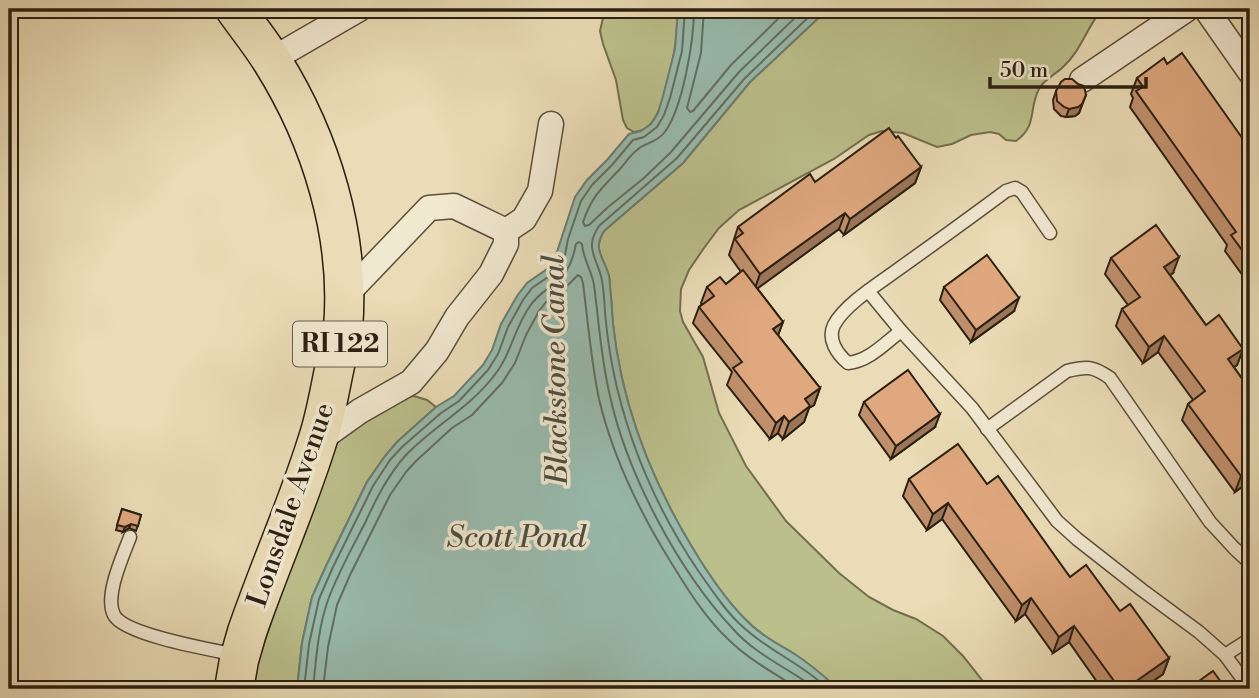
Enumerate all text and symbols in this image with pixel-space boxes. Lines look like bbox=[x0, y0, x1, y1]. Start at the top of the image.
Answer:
scale bar bbox=[990, 46, 1145, 90]
text: 50 m bbox=[1000, 58, 1048, 84]
water label: Blackstone Canal bbox=[535, 254, 577, 487]
road number: RI 122 bbox=[293, 322, 387, 366]
street label: Lonsdale Avenue bbox=[240, 398, 342, 612]
water label: Scott Pond bbox=[446, 519, 587, 557]

